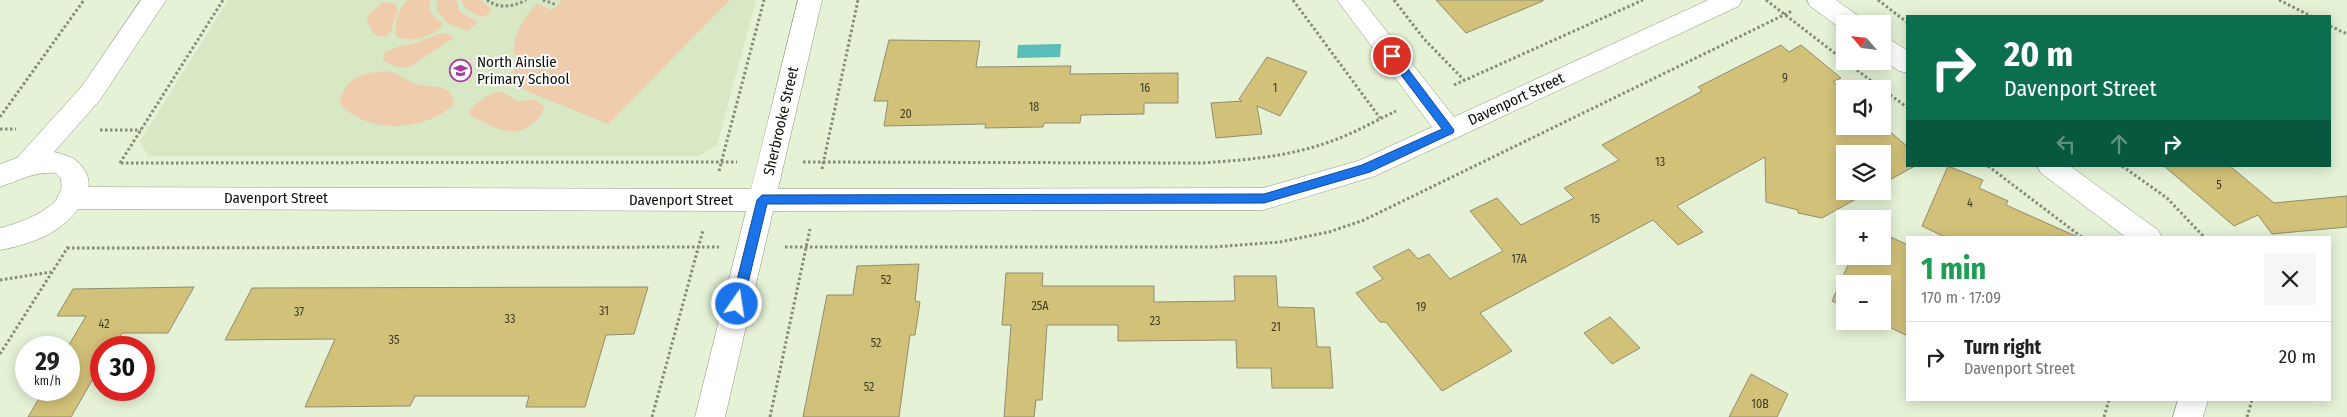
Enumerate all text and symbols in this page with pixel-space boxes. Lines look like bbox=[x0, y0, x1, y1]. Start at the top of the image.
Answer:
north arrow bbox=[1836, 15, 1891, 70]
map controls bbox=[1836, 15, 1891, 330]
text: 20 m bbox=[2004, 33, 2073, 75]
pin bbox=[1371, 35, 1413, 77]
icon: right bbox=[1921, 35, 1986, 100]
icon: arrive bbox=[1378, 42, 1406, 70]
place label: North Ainslie Primary School bbox=[477, 53, 569, 88]
school or university icon: North Ainslie Primary School bbox=[449, 59, 473, 83]
street label: Sherbrooke Street bbox=[760, 65, 802, 177]
street label: Davenport Street bbox=[1465, 69, 1567, 129]
house number: 9 bbox=[1782, 71, 1788, 85]
text: Davenport Street bbox=[2004, 75, 2157, 102]
button: sound bbox=[1836, 80, 1891, 135]
house number: 16 bbox=[1140, 81, 1150, 95]
house number: 1 bbox=[1273, 81, 1277, 95]
house number: 18 bbox=[1029, 100, 1039, 114]
house number: 20 bbox=[900, 107, 912, 121]
icon: left bbox=[2052, 130, 2080, 158]
icon: ahead bbox=[2105, 130, 2133, 158]
icon: right bbox=[2158, 130, 2186, 158]
button: layers bbox=[1836, 145, 1891, 200]
house number: 13 bbox=[1655, 155, 1665, 169]
house number: 5 bbox=[2216, 178, 2222, 192]
street label: Davenport Street bbox=[224, 189, 328, 207]
street label: Davenport Street bbox=[629, 191, 733, 209]
house number: 4 bbox=[1967, 196, 1973, 210]
button: + bbox=[1836, 210, 1891, 265]
house number: 15 bbox=[1590, 212, 1601, 226]
text: 1 min bbox=[1921, 251, 1986, 287]
house number: 17A bbox=[1511, 252, 1527, 266]
button: close bbox=[2264, 253, 2316, 305]
house number: 52 bbox=[881, 273, 891, 287]
button: − bbox=[1836, 275, 1891, 330]
position arrow bbox=[710, 277, 762, 329]
text: 170 m · 17:09 bbox=[1921, 288, 2001, 307]
house number: 25A bbox=[1031, 299, 1049, 313]
house number: 19 bbox=[1416, 300, 1426, 314]
house number: 31 bbox=[599, 304, 609, 318]
house number: 37 bbox=[294, 305, 304, 319]
house number: 33 bbox=[505, 312, 515, 326]
house number: 23 bbox=[1150, 314, 1160, 328]
house number: 42 bbox=[99, 317, 109, 331]
house number: 21 bbox=[1271, 320, 1281, 334]
house number: 35 bbox=[389, 333, 400, 347]
speed limit sign: 30 bbox=[90, 336, 155, 401]
house number: 52 bbox=[871, 336, 881, 350]
text: Turn right bbox=[1964, 336, 2041, 359]
icon: right bbox=[1921, 343, 1949, 371]
text: 20 m bbox=[2279, 345, 2316, 368]
text: 29 bbox=[35, 347, 60, 377]
text: Davenport Street bbox=[1964, 359, 2075, 378]
text: km/h bbox=[34, 374, 61, 388]
house number: 52 bbox=[864, 380, 874, 394]
house number: 10B bbox=[1751, 397, 1769, 411]

